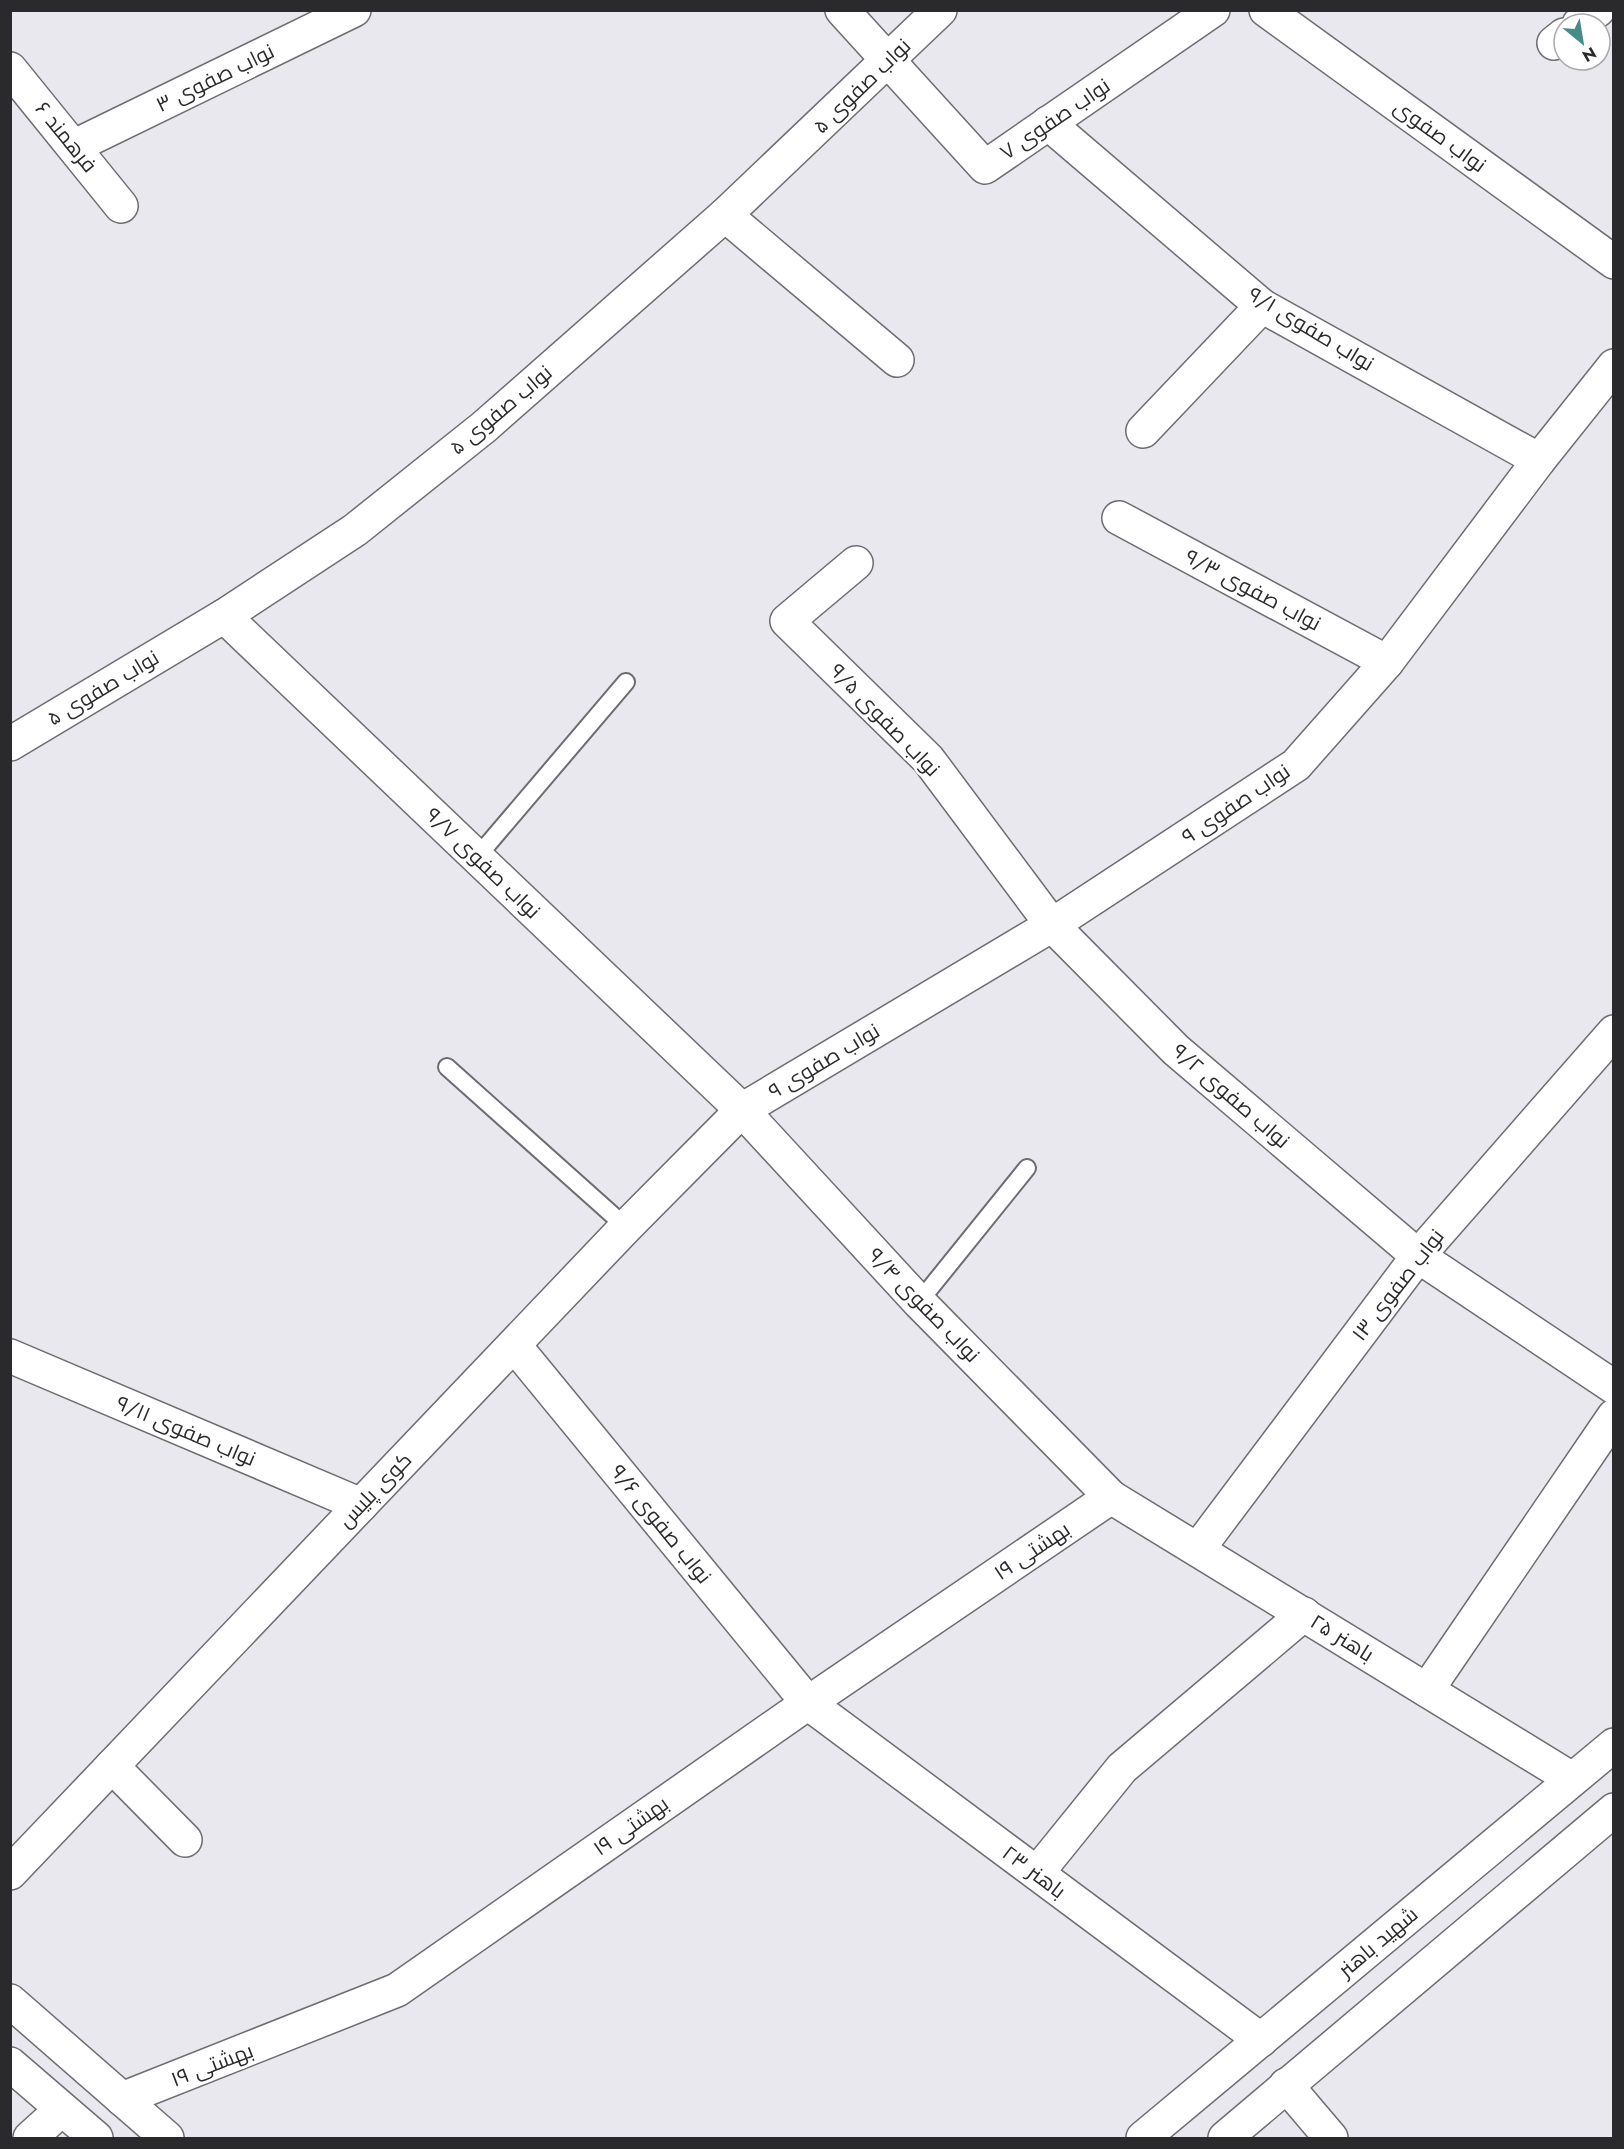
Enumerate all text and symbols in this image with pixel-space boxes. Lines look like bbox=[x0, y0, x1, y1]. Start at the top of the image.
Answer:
north arrow bbox=[1552, 12, 1612, 72]
street label: نواب صفوی ۵ bbox=[806, 32, 918, 140]
street label: نواب صفوی ۳ bbox=[151, 36, 279, 120]
text: N bbox=[1578, 41, 1601, 68]
street label: نواب صفوی ۷ bbox=[994, 71, 1116, 167]
street label: نواب صفوی bbox=[1388, 92, 1492, 180]
street label: فرهمند ۶ bbox=[28, 95, 104, 179]
street label: نواب صفوی ۹/۱ bbox=[1242, 279, 1380, 379]
street label: نواب صفوی ۵ bbox=[443, 358, 559, 462]
street label: نواب صفوی ۹/۳ bbox=[1180, 542, 1326, 638]
street label: نواب صفوی ۵ bbox=[41, 643, 165, 733]
street label: نواب صفوی ۹/۵ bbox=[823, 657, 947, 783]
street label: نواب صفوی ۹ bbox=[1176, 757, 1296, 851]
street label: نواب صفوی ۹/۷ bbox=[419, 800, 547, 926]
street label: نواب صفوی ۹ bbox=[763, 1016, 885, 1106]
street label: نواب صفوی ۹/۲ bbox=[1166, 1036, 1296, 1156]
street label: نواب صفوی ۱۳ bbox=[1345, 1223, 1451, 1347]
street label: نواب صفوی ۹/۴ bbox=[861, 1241, 987, 1369]
street label: نواب صفوی ۹/۱۱ bbox=[112, 1388, 260, 1474]
street label: کوی پلیس bbox=[331, 1445, 419, 1535]
street label: نواب صفوی ۹/۶ bbox=[603, 1458, 719, 1590]
street label: بهشتی ۱۹ bbox=[988, 1515, 1076, 1587]
street label: باهنر ۲۵ bbox=[1304, 1607, 1380, 1669]
street label: بهشتی ۱۹ bbox=[587, 1789, 675, 1863]
street label: باهنر ۲۳ bbox=[996, 1838, 1072, 1906]
street label: شهید باهنر bbox=[1331, 1900, 1424, 1985]
street label: بهشتی ۱۹ bbox=[166, 2036, 258, 2094]

